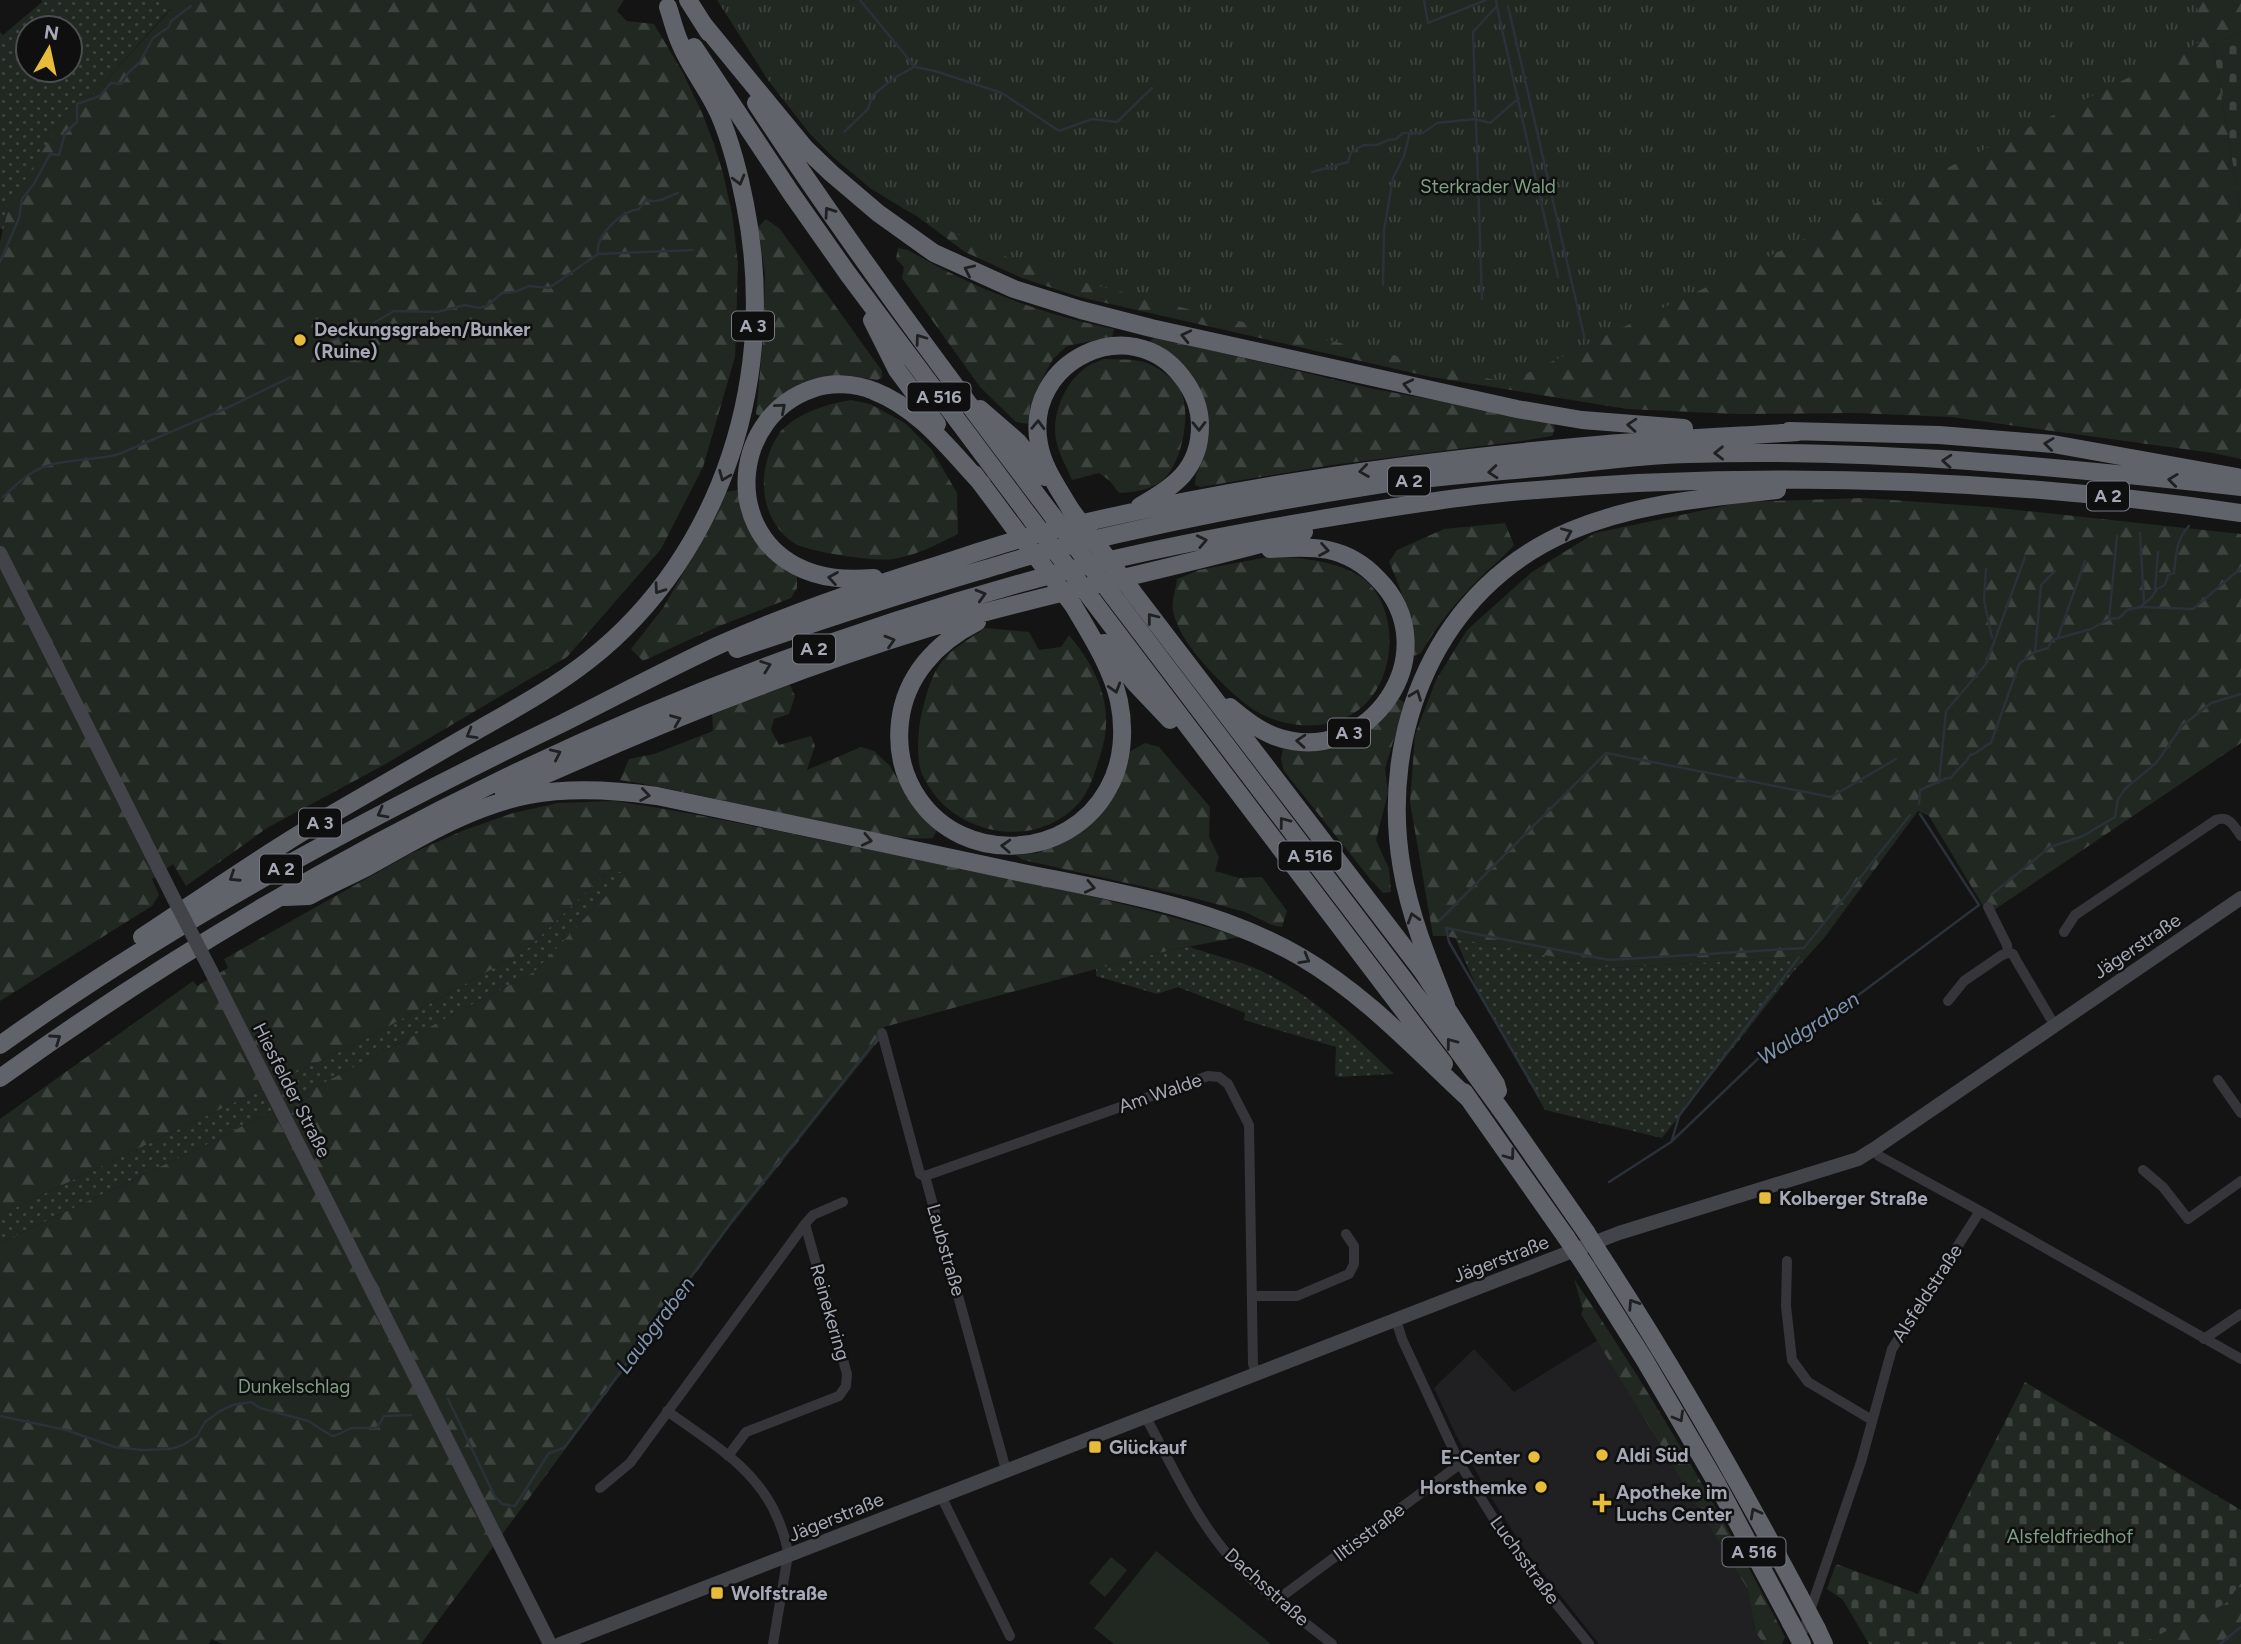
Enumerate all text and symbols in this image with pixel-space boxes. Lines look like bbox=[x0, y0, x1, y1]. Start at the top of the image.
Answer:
north arrow bbox=[14, 14, 84, 84]
text: N bbox=[43, 20, 61, 45]
one-way arrow bbox=[731, 174, 745, 186]
park label: Sterkrader Wald bbox=[1420, 175, 1556, 198]
one-way arrow bbox=[825, 207, 837, 220]
one-way arrow bbox=[964, 264, 976, 278]
road number: A 3 bbox=[732, 312, 774, 340]
place label: Deckungsgraben/Bunker (Ruine) bbox=[314, 318, 531, 363]
one-way arrow bbox=[1180, 329, 1192, 344]
marker: Deckungsgraben/Bunker (Ruine) bbox=[292, 332, 308, 348]
one-way arrow bbox=[916, 334, 928, 347]
one-way arrow bbox=[1402, 379, 1414, 393]
road number: A 516 bbox=[908, 382, 970, 412]
one-way arrow bbox=[773, 404, 786, 416]
one-way arrow bbox=[1626, 418, 1637, 433]
one-way arrow bbox=[1031, 419, 1046, 430]
one-way arrow bbox=[1191, 421, 1206, 432]
one-way arrow bbox=[2043, 437, 2055, 452]
one-way arrow bbox=[1713, 445, 1724, 461]
one-way arrow bbox=[1941, 453, 1952, 468]
one-way arrow bbox=[1358, 464, 1370, 479]
one-way arrow bbox=[1487, 464, 1498, 479]
road number: A 2 bbox=[1388, 466, 1430, 495]
one-way arrow bbox=[719, 469, 733, 481]
one-way arrow bbox=[2167, 472, 2179, 487]
road number: A 2 bbox=[2087, 482, 2129, 510]
one-way arrow bbox=[1560, 527, 1572, 541]
one-way arrow bbox=[1196, 534, 1208, 549]
one-way arrow bbox=[1318, 542, 1330, 557]
one-way arrow bbox=[828, 571, 839, 586]
one-way arrow bbox=[655, 581, 667, 594]
one-way arrow bbox=[975, 588, 987, 603]
one-way arrow bbox=[1148, 613, 1161, 626]
road number: A 2 bbox=[793, 634, 835, 664]
one-way arrow bbox=[883, 635, 895, 649]
one-way arrow bbox=[759, 660, 771, 674]
one-way arrow bbox=[1106, 682, 1121, 694]
one-way arrow bbox=[1408, 689, 1422, 701]
one-way arrow bbox=[670, 714, 682, 728]
road number: A 3 bbox=[1328, 718, 1370, 748]
one-way arrow bbox=[465, 726, 478, 739]
one-way arrow bbox=[1295, 734, 1306, 749]
one-way arrow bbox=[549, 748, 561, 762]
one-way arrow bbox=[639, 787, 651, 802]
one-way arrow bbox=[377, 805, 389, 818]
road number: A 3 bbox=[299, 808, 341, 838]
one-way arrow bbox=[1280, 817, 1293, 830]
one-way arrow bbox=[861, 832, 873, 847]
one-way arrow bbox=[1000, 839, 1011, 854]
road number: A 516 bbox=[1278, 842, 1342, 870]
road number: A 2 bbox=[260, 854, 302, 884]
one-way arrow bbox=[229, 869, 242, 882]
one-way arrow bbox=[1084, 879, 1096, 894]
street label: Jägerstraße bbox=[2089, 908, 2185, 984]
one-way arrow bbox=[1407, 912, 1422, 924]
one-way arrow bbox=[1297, 951, 1310, 964]
water label: Waldgraben bbox=[1753, 986, 1864, 1070]
street label: Hiesfelder Straße bbox=[248, 1019, 336, 1161]
one-way arrow bbox=[48, 1034, 61, 1047]
one-way arrow bbox=[1447, 1038, 1460, 1050]
street label: Am Walde bbox=[1115, 1068, 1205, 1118]
one-way arrow bbox=[1502, 1148, 1514, 1160]
place label: Kolberger Straße bbox=[1779, 1187, 1928, 1210]
marker: Kolberger Straße bbox=[1757, 1190, 1773, 1206]
street label: Laubstraße bbox=[922, 1201, 970, 1299]
street label: Jägerstraße bbox=[1450, 1230, 1552, 1288]
street label: Alsfeldstraße bbox=[1887, 1240, 1967, 1346]
street label: Reinekering bbox=[805, 1261, 855, 1363]
water label: Laubgraben bbox=[611, 1271, 700, 1378]
one-way arrow bbox=[1628, 1299, 1641, 1312]
park label: Dunkelschlag bbox=[238, 1375, 350, 1398]
one-way arrow bbox=[1671, 1410, 1684, 1423]
place label: Glückauf bbox=[1109, 1436, 1188, 1459]
marker: Glückauf bbox=[1087, 1439, 1103, 1455]
place label: Aldi Süd bbox=[1616, 1444, 1689, 1467]
place label: E-Center bbox=[1441, 1446, 1520, 1469]
marker: Aldi Süd bbox=[1594, 1447, 1610, 1463]
marker: E-Center bbox=[1526, 1449, 1542, 1465]
place label: Horsthemke bbox=[1420, 1476, 1527, 1499]
marker: Horsthemke bbox=[1533, 1479, 1549, 1495]
place label: Apotheke im Luchs Center bbox=[1616, 1481, 1732, 1526]
street label: Jägerstraße bbox=[785, 1487, 887, 1547]
marker: Apotheke im Luchs Center bbox=[1594, 1495, 1610, 1511]
street label: Iltisstraße bbox=[1329, 1498, 1409, 1566]
one-way arrow bbox=[1750, 1508, 1763, 1520]
street label: Luchsstraße bbox=[1485, 1511, 1565, 1609]
park label: Alsfeldfriedhof bbox=[2007, 1525, 2133, 1548]
road number: A 516 bbox=[1722, 1538, 1786, 1567]
street label: Dachsstraße bbox=[1220, 1543, 1314, 1631]
place label: Wolfstraße bbox=[731, 1582, 828, 1605]
marker: Wolfstraße bbox=[709, 1585, 725, 1601]

